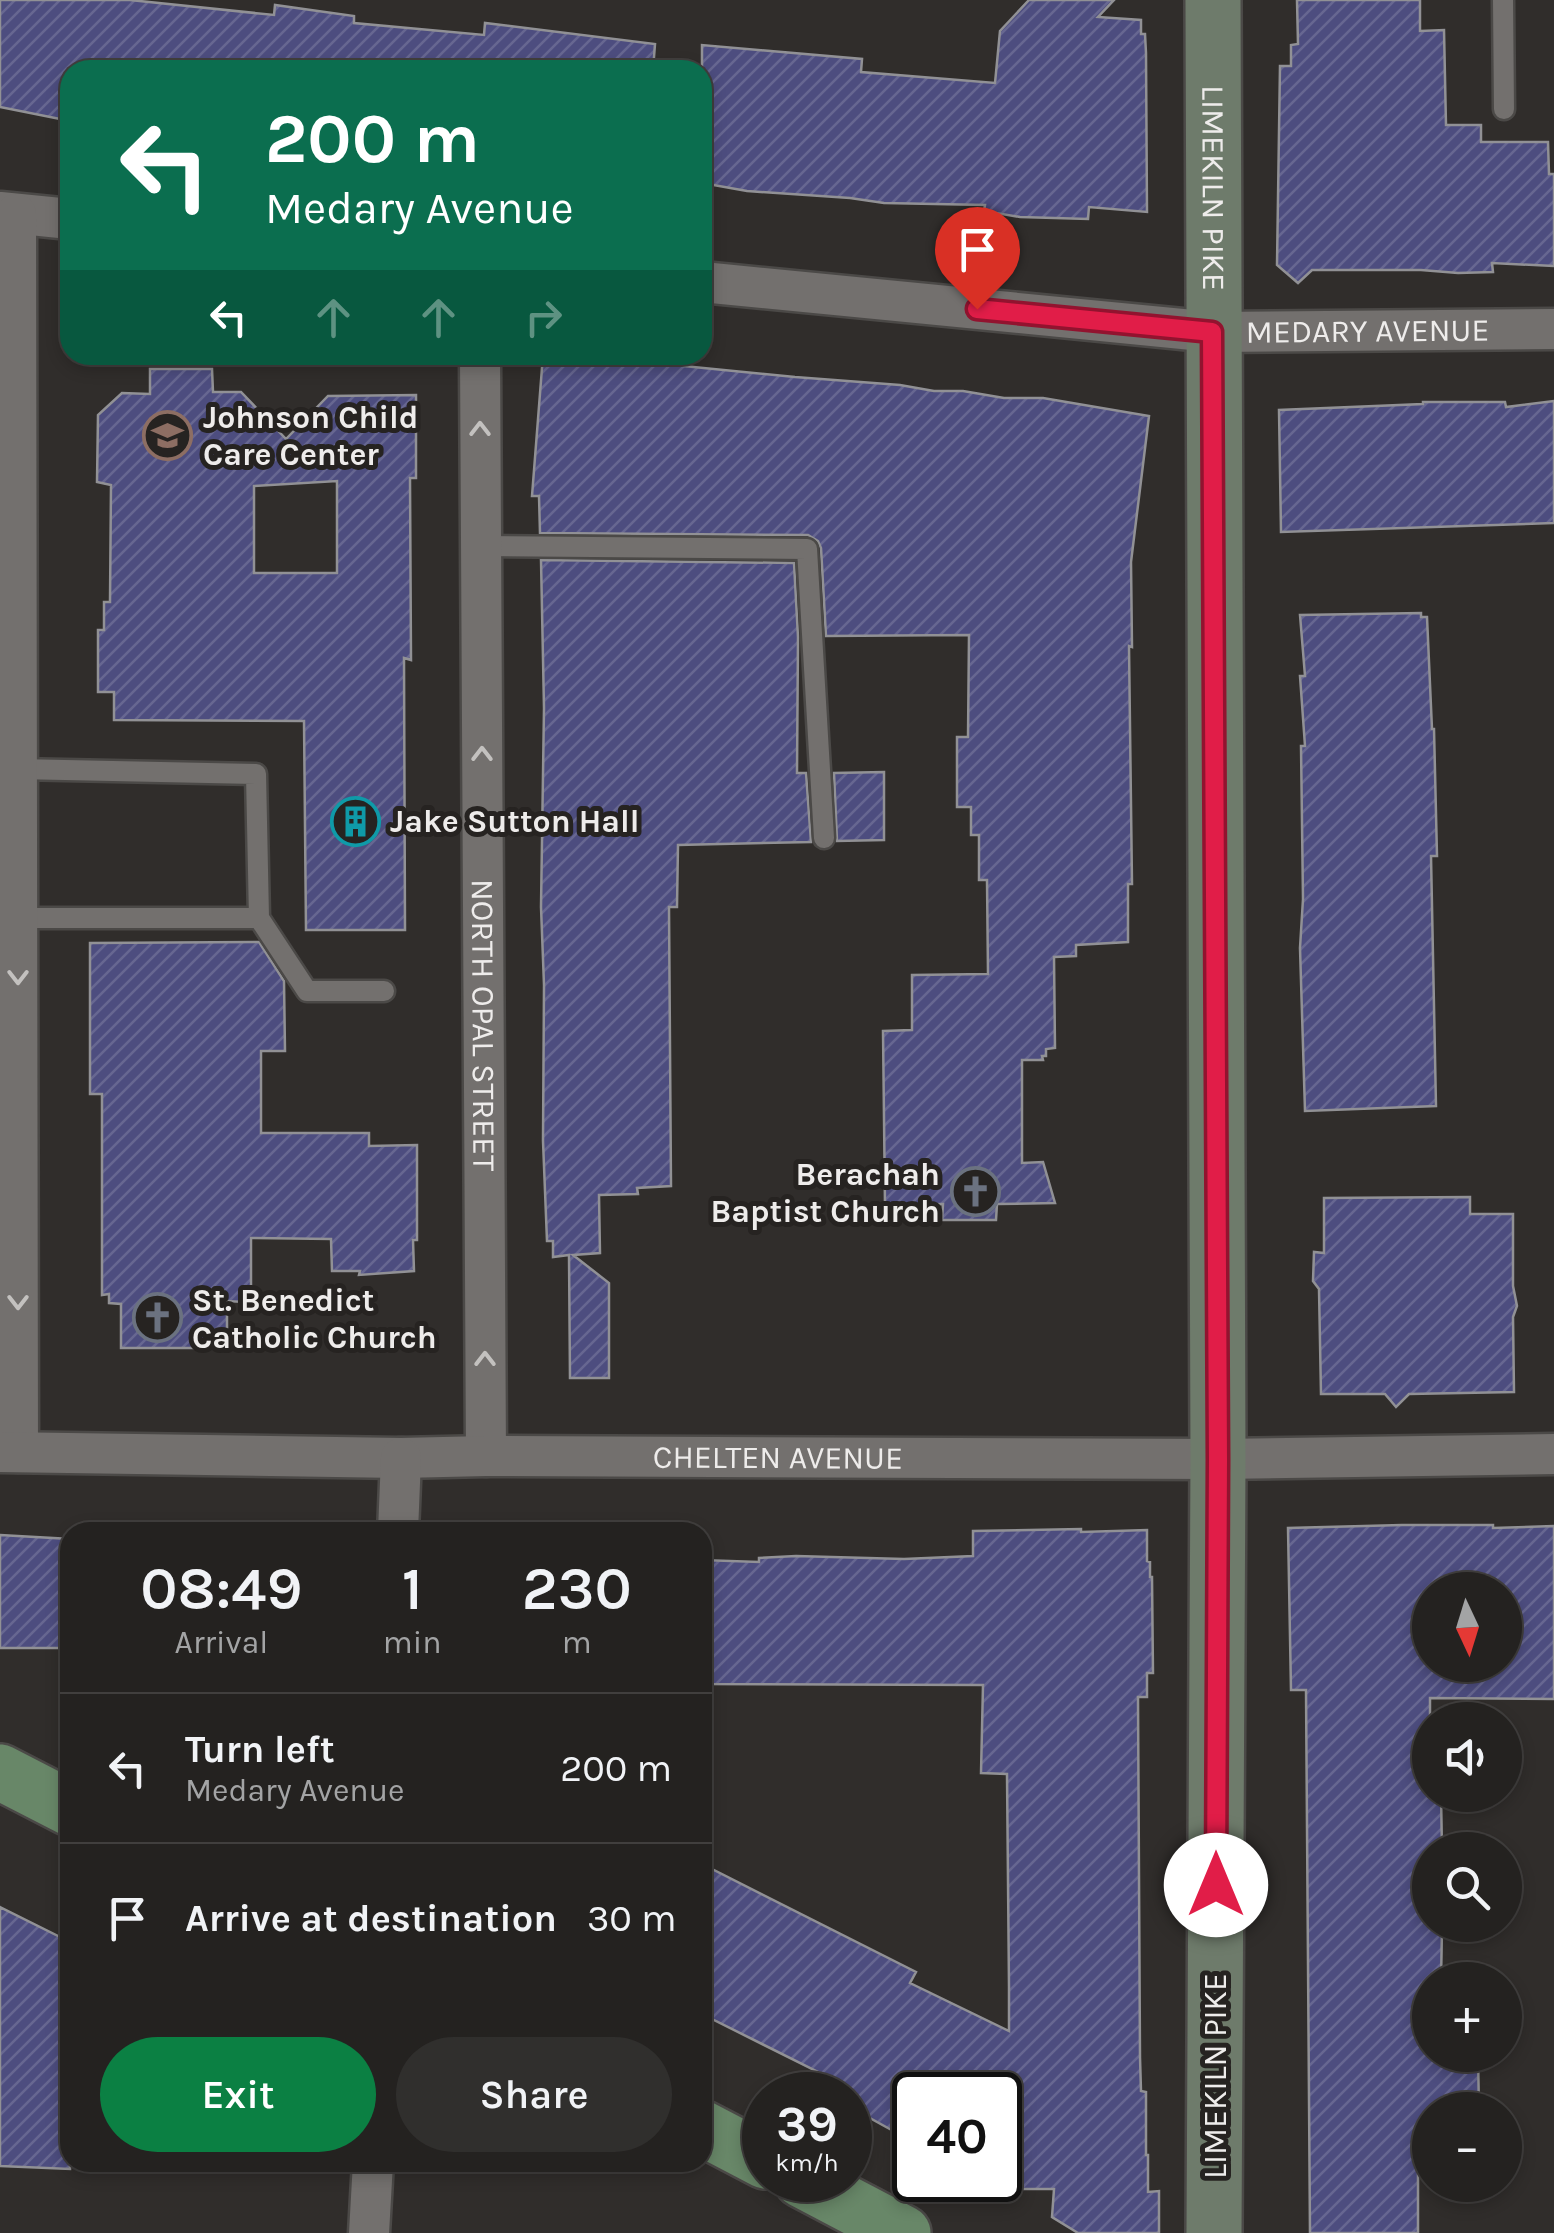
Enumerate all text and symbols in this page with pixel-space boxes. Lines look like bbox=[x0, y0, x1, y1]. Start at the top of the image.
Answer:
street label: LIMEKILN PIKE bbox=[1194, 85, 1232, 291]
text: 200 m bbox=[265, 98, 480, 180]
icon: left bbox=[100, 100, 230, 230]
text: Medary Avenue bbox=[265, 182, 574, 234]
pin bbox=[935, 207, 1020, 310]
icon: arrive bbox=[950, 222, 1005, 277]
icon: left bbox=[201, 290, 256, 345]
icon: ahead bbox=[306, 290, 361, 345]
icon: ahead bbox=[411, 290, 466, 345]
icon: right bbox=[516, 290, 571, 345]
street label: MEDARY AVENUE bbox=[1246, 312, 1490, 351]
place label: Johnson Child Care Center bbox=[203, 399, 418, 473]
school or university icon: Johnson Child Care Center bbox=[142, 409, 194, 461]
one-way arrow bbox=[469, 420, 491, 436]
one-way arrow bbox=[471, 745, 493, 760]
building icon: Jake Sutton Hall bbox=[329, 795, 381, 847]
place label: Jake Sutton Hall bbox=[390, 803, 640, 840]
street label: NORTH OPAL STREET bbox=[464, 879, 502, 1171]
one-way arrow bbox=[7, 970, 29, 985]
place label: Berachah Baptist Church bbox=[711, 1156, 940, 1230]
church icon: Berachah Baptist Church bbox=[949, 1166, 1001, 1218]
place label: St. Benedict Catholic Church bbox=[192, 1282, 437, 1356]
church icon: St. Benedict Catholic Church bbox=[131, 1292, 183, 1344]
one-way arrow bbox=[7, 1294, 29, 1310]
one-way arrow bbox=[474, 1350, 496, 1366]
street label: CHELTEN AVENUE bbox=[653, 1439, 903, 1477]
text: 08:49 bbox=[140, 1554, 303, 1624]
text: 1 bbox=[402, 1554, 423, 1624]
text: 230 bbox=[522, 1554, 632, 1624]
north arrow bbox=[1412, 1572, 1522, 1682]
map controls bbox=[1412, 1572, 1522, 2202]
text: Arrival bbox=[175, 1624, 268, 1661]
text: min bbox=[383, 1624, 442, 1661]
text: m bbox=[562, 1624, 592, 1661]
button: sound bbox=[1412, 1702, 1522, 1812]
text: Turn left bbox=[185, 1727, 335, 1772]
icon: left bbox=[100, 1741, 155, 1796]
text: 200 m bbox=[560, 1746, 672, 1791]
text: Medary Avenue bbox=[185, 1772, 405, 1809]
button: search bbox=[1412, 1832, 1522, 1942]
position arrow bbox=[1164, 1833, 1268, 1937]
icon: arrive bbox=[100, 1891, 155, 1946]
text: Arrive at destination bbox=[185, 1896, 557, 1941]
text: 30 m bbox=[587, 1896, 676, 1941]
button: + bbox=[1412, 1962, 1522, 2072]
street label: LIMEKILN PIKE bbox=[1197, 1973, 1234, 2179]
button: Exit bbox=[100, 2037, 376, 2152]
button: Share bbox=[396, 2037, 672, 2152]
speed limit sign: 40 bbox=[892, 2072, 1022, 2202]
button: − bbox=[1412, 2092, 1522, 2202]
text: 39 bbox=[776, 2095, 838, 2154]
text: km/h bbox=[775, 2148, 839, 2177]

